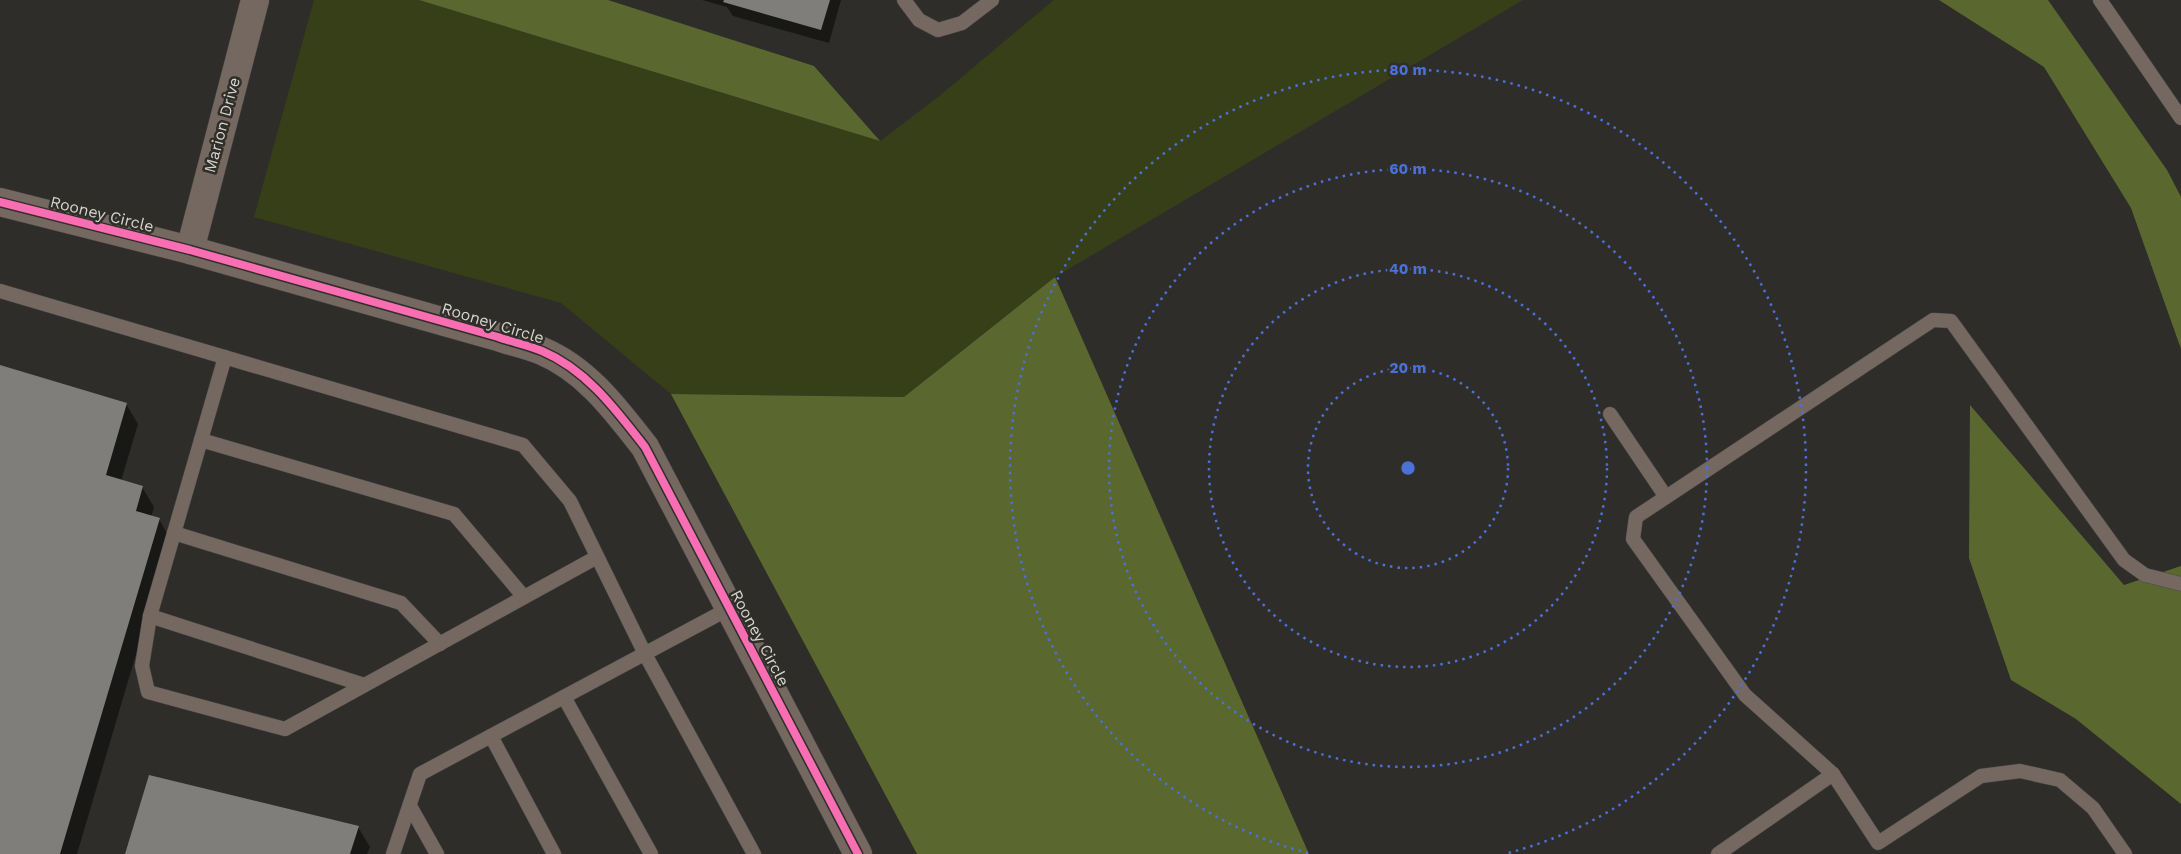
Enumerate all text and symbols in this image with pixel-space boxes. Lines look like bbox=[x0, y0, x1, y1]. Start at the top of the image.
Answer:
text: 80 m bbox=[1389, 61, 1427, 79]
street label: Marion Drive bbox=[200, 75, 244, 175]
text: 60 m bbox=[1389, 160, 1427, 178]
street label: Rooney Circle bbox=[48, 192, 156, 236]
text: 40 m bbox=[1389, 260, 1427, 278]
street label: Rooney Circle bbox=[439, 298, 547, 348]
text: 20 m bbox=[1389, 359, 1427, 377]
centre of rings bbox=[1399, 459, 1417, 477]
street label: Rooney Circle bbox=[727, 587, 793, 689]

